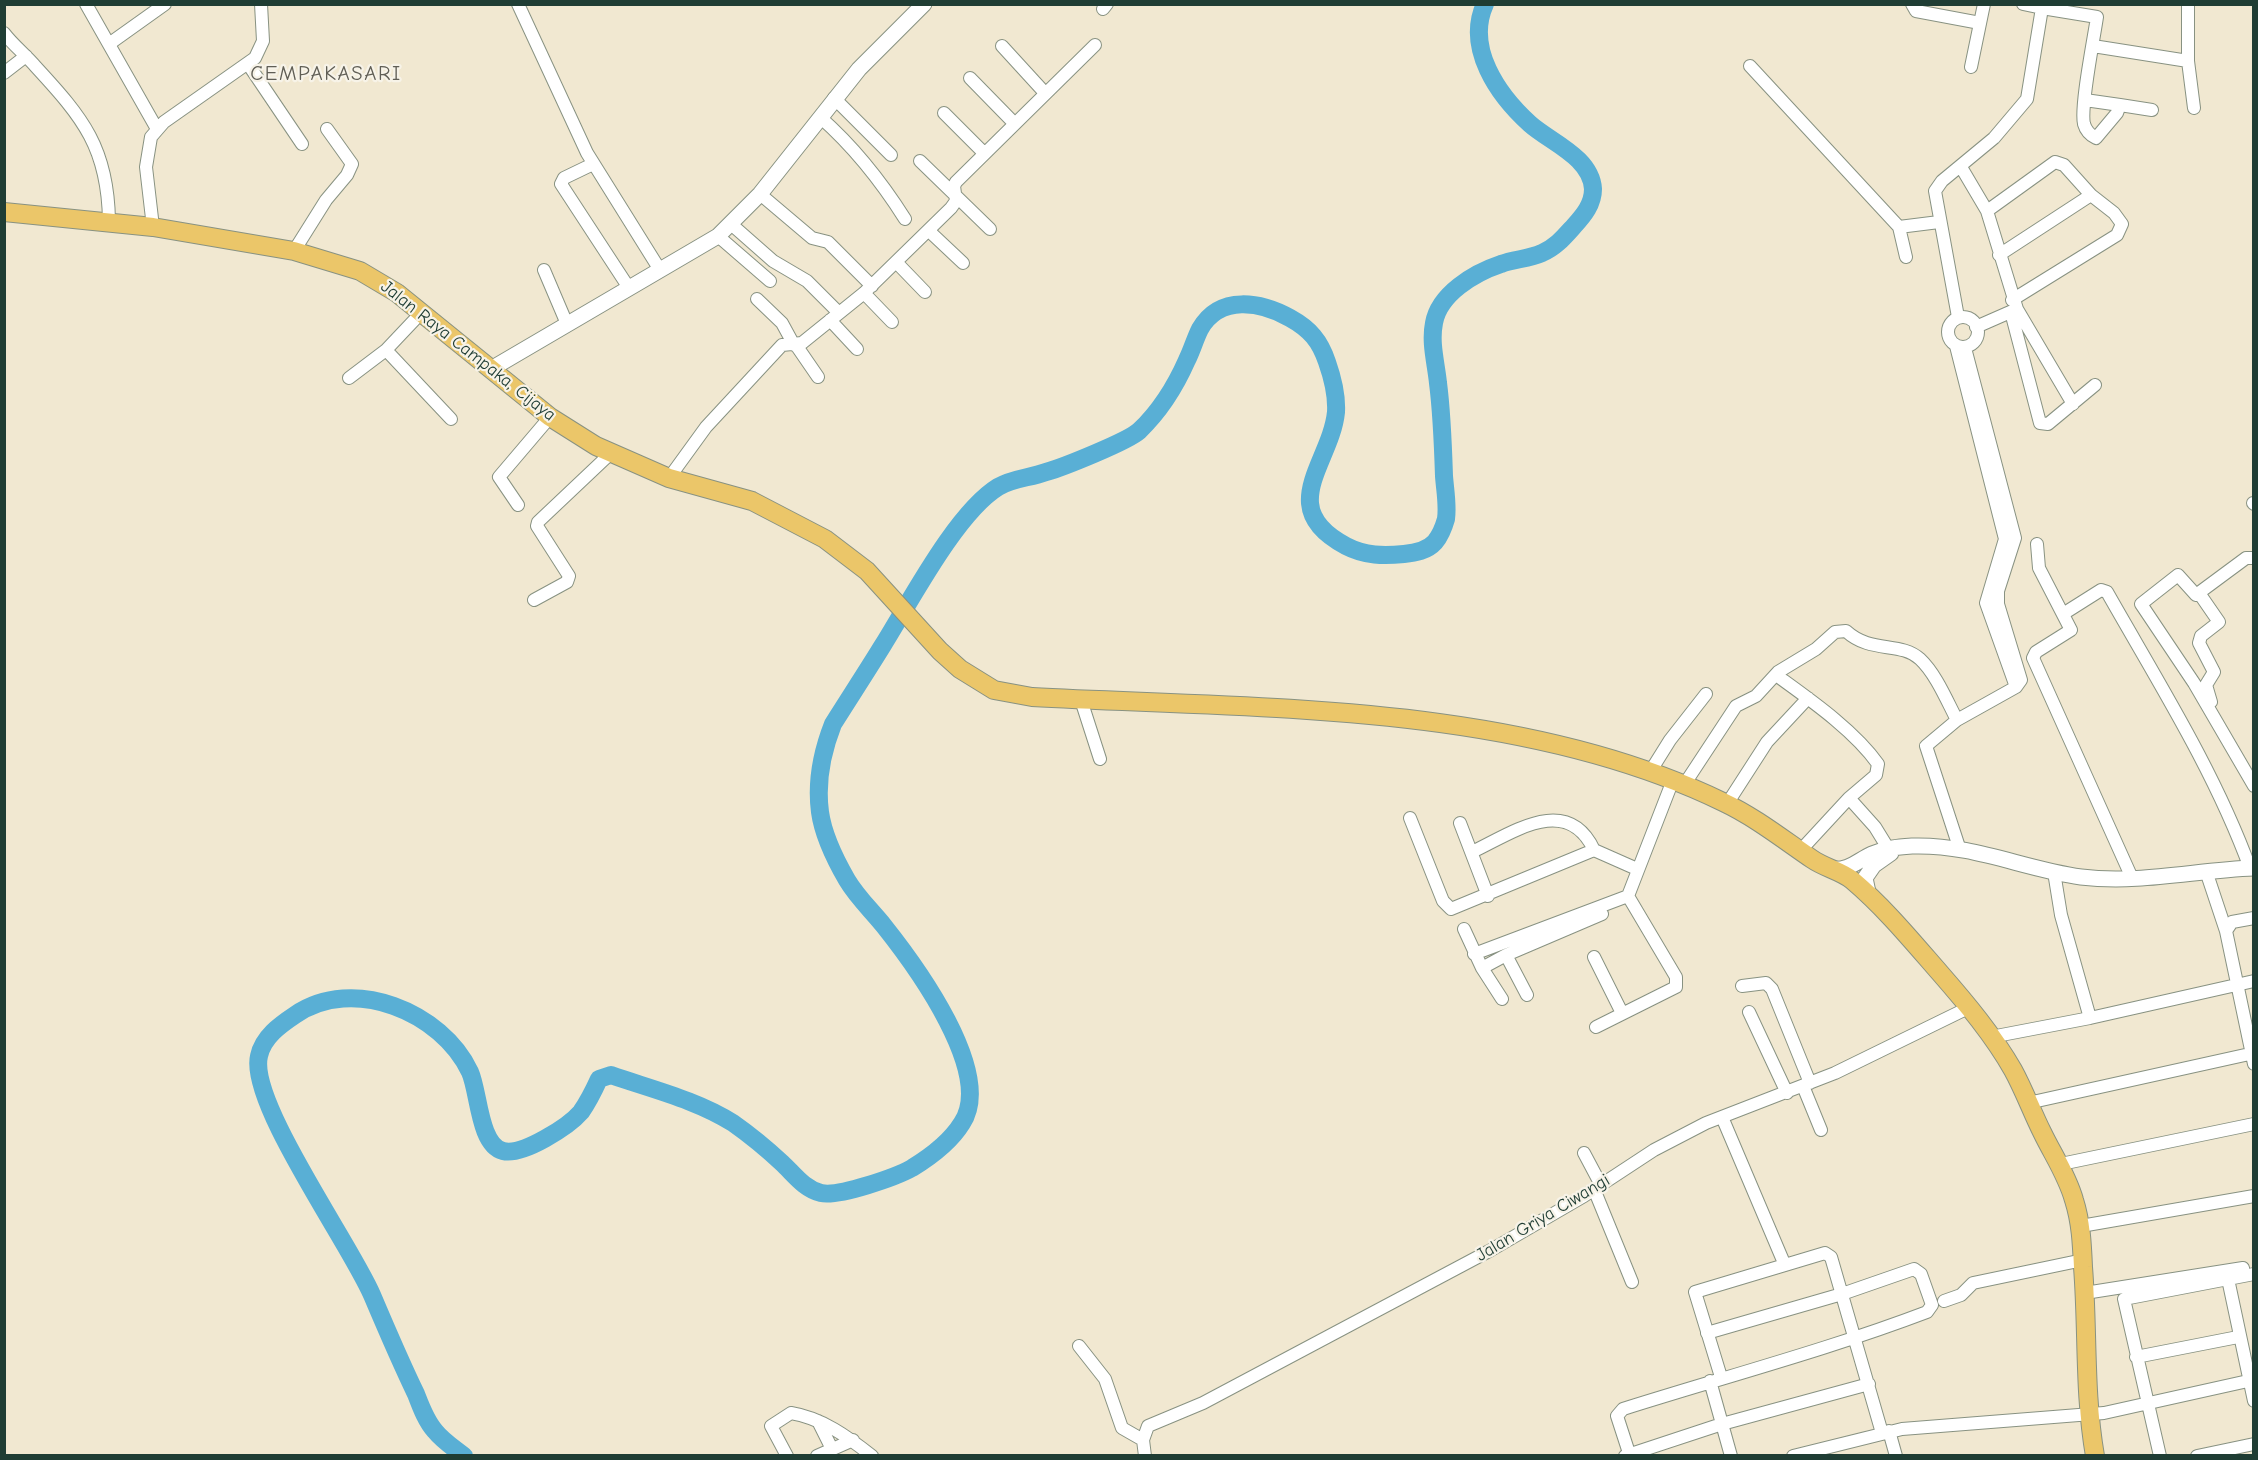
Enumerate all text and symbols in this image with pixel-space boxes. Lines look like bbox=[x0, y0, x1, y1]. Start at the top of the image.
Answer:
district label: CEMPAKASARI bbox=[250, 61, 402, 87]
street label: Jalan Raya Campaka, Cijaya bbox=[376, 276, 560, 426]
street label: Jalan Griya Ciwangi bbox=[1472, 1170, 1614, 1266]

